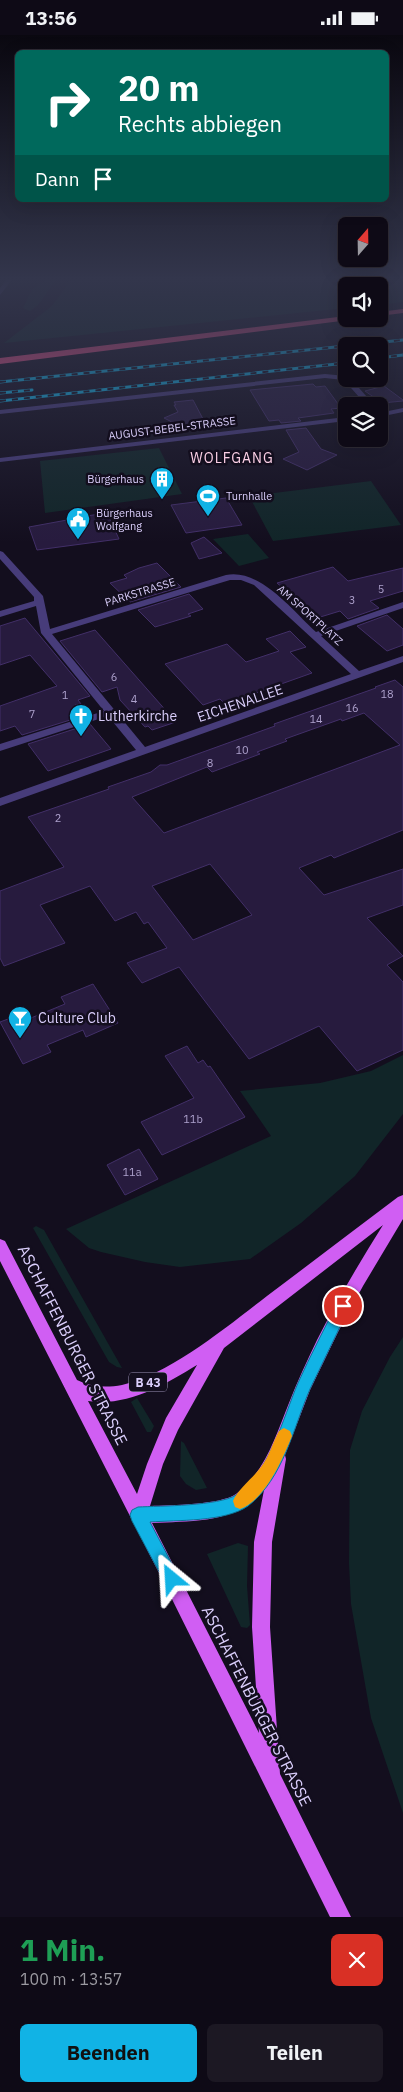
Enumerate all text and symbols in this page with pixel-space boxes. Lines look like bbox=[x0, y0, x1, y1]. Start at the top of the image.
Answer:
text: 13:56 bbox=[25, 6, 77, 30]
text: 20 m bbox=[118, 65, 200, 111]
icon: right bbox=[35, 70, 100, 135]
text: Rechts abbiegen bbox=[118, 109, 282, 138]
icon: arrive bbox=[89, 165, 117, 193]
text: Dann bbox=[35, 167, 79, 191]
north arrow bbox=[338, 217, 388, 267]
map controls bbox=[338, 217, 388, 447]
button: sound bbox=[338, 277, 388, 327]
button: search bbox=[338, 337, 388, 387]
button: layers bbox=[338, 397, 388, 447]
street label: AUGUST-BEBEL-STRASSE bbox=[108, 413, 236, 443]
district label: WOLFGANG bbox=[190, 449, 274, 467]
building icon: Bürgerhaus bbox=[149, 466, 175, 500]
place label: Bürgerhaus bbox=[87, 472, 144, 486]
sports icon: Turnhalle bbox=[195, 483, 221, 517]
place label: Turnhalle bbox=[226, 489, 272, 503]
public building icon: Bürgerhaus Wolfgang bbox=[65, 506, 91, 540]
place label: Bürgerhaus Wolfgang bbox=[96, 506, 153, 533]
street label: PARKSTRASSE bbox=[103, 575, 177, 609]
street label: AM SPORTPLATZ bbox=[274, 582, 346, 648]
house number: 5 bbox=[378, 582, 384, 596]
house number: 3 bbox=[349, 593, 355, 607]
house number: 6 bbox=[111, 670, 117, 684]
street label: EICHENALLEE bbox=[195, 680, 285, 726]
house number: 18 bbox=[380, 687, 394, 701]
house number: 1 bbox=[62, 688, 69, 702]
house number: 4 bbox=[131, 692, 138, 706]
house number: 16 bbox=[345, 701, 359, 715]
church icon: Lutherkirche bbox=[68, 703, 94, 737]
house number: 7 bbox=[29, 707, 35, 721]
place label: Lutherkirche bbox=[98, 707, 177, 725]
house number: 14 bbox=[309, 712, 323, 726]
house number: 10 bbox=[235, 743, 249, 757]
house number: 8 bbox=[207, 756, 213, 770]
house number: 2 bbox=[55, 811, 61, 825]
bar icon: Culture Club bbox=[7, 1005, 33, 1039]
place label: Culture Club bbox=[38, 1009, 116, 1027]
house number: 11b bbox=[183, 1112, 203, 1126]
house number: 11a bbox=[122, 1165, 142, 1179]
street label: ASCHAFFENBURGER STRASSE bbox=[14, 1242, 132, 1448]
pin bbox=[322, 1285, 364, 1327]
icon: arrive bbox=[329, 1292, 357, 1320]
road number: B 43 bbox=[129, 1373, 167, 1391]
position arrow bbox=[145, 1552, 197, 1604]
street label: ASCHAFFENBURGER STRASSE bbox=[198, 1603, 316, 1809]
text: 1 Min. bbox=[20, 1930, 105, 1969]
button: close bbox=[331, 1934, 383, 1986]
text: 100 m · 13:57 bbox=[20, 1969, 122, 1989]
button: Beenden bbox=[20, 2024, 197, 2082]
button: Teilen bbox=[207, 2024, 383, 2082]

